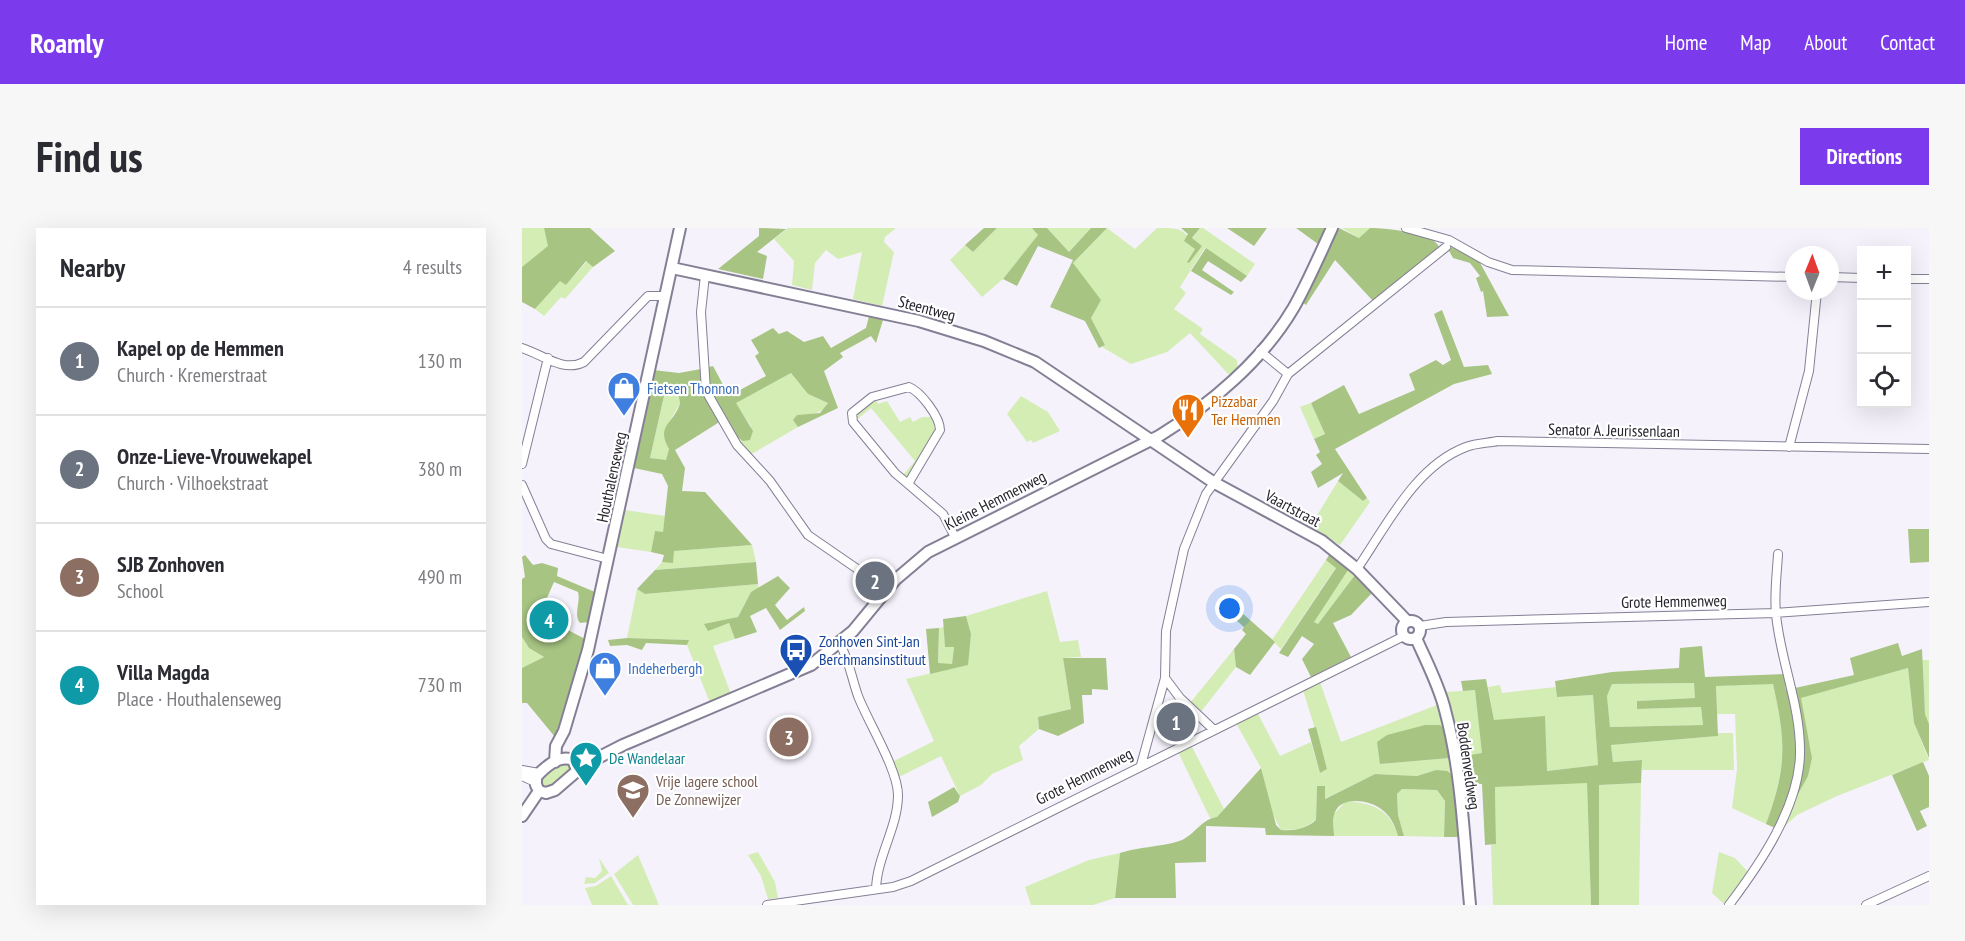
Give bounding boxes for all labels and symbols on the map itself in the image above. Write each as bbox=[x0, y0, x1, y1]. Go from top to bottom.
north arrow bbox=[1785, 246, 1839, 300]
street label: Steentweg bbox=[896, 291, 958, 325]
shop icon: Fietsen Thonnon bbox=[606, 370, 642, 417]
place label: Fietsen Thonnon bbox=[647, 378, 739, 398]
place label: Pizzabar Ter Hemmen bbox=[1211, 391, 1281, 429]
restaurant icon: Pizzabar Ter Hemmen bbox=[1170, 392, 1206, 439]
street label: Senator A. Jeurissenlaan bbox=[1548, 419, 1680, 441]
street label: Houthalenseweg bbox=[592, 430, 630, 524]
street label: Kleine Hemmenweg bbox=[941, 466, 1049, 534]
street label: Vaartstraat bbox=[1261, 485, 1325, 531]
pin: 2 bbox=[856, 558, 894, 604]
street label: Grote Hemmenweg bbox=[1621, 590, 1727, 612]
your location bbox=[1215, 594, 1244, 623]
pin: 4 bbox=[530, 598, 568, 642]
place label: Zonhoven Sint-Jan Berchmansinstituut bbox=[819, 631, 927, 669]
bus stop icon: Zonhoven Sint-Jan Berchmansinstituut bbox=[778, 632, 814, 679]
shop icon: Indeherbergh bbox=[587, 650, 623, 697]
place label: Indeherbergh bbox=[628, 658, 702, 678]
pin: 1 bbox=[1156, 700, 1196, 744]
pin: 3 bbox=[770, 714, 808, 760]
street label: Boddenveldweg bbox=[1453, 721, 1485, 811]
place icon: De Wandelaar bbox=[568, 740, 604, 787]
street label: Grote Hemmenweg bbox=[1032, 743, 1136, 809]
place label: De Wandelaar bbox=[609, 748, 686, 768]
place label: Vrije lagere school De Zonnewijzer bbox=[655, 771, 758, 809]
school or university icon: Vrije lagere school De Zonnewijzer bbox=[615, 772, 651, 819]

